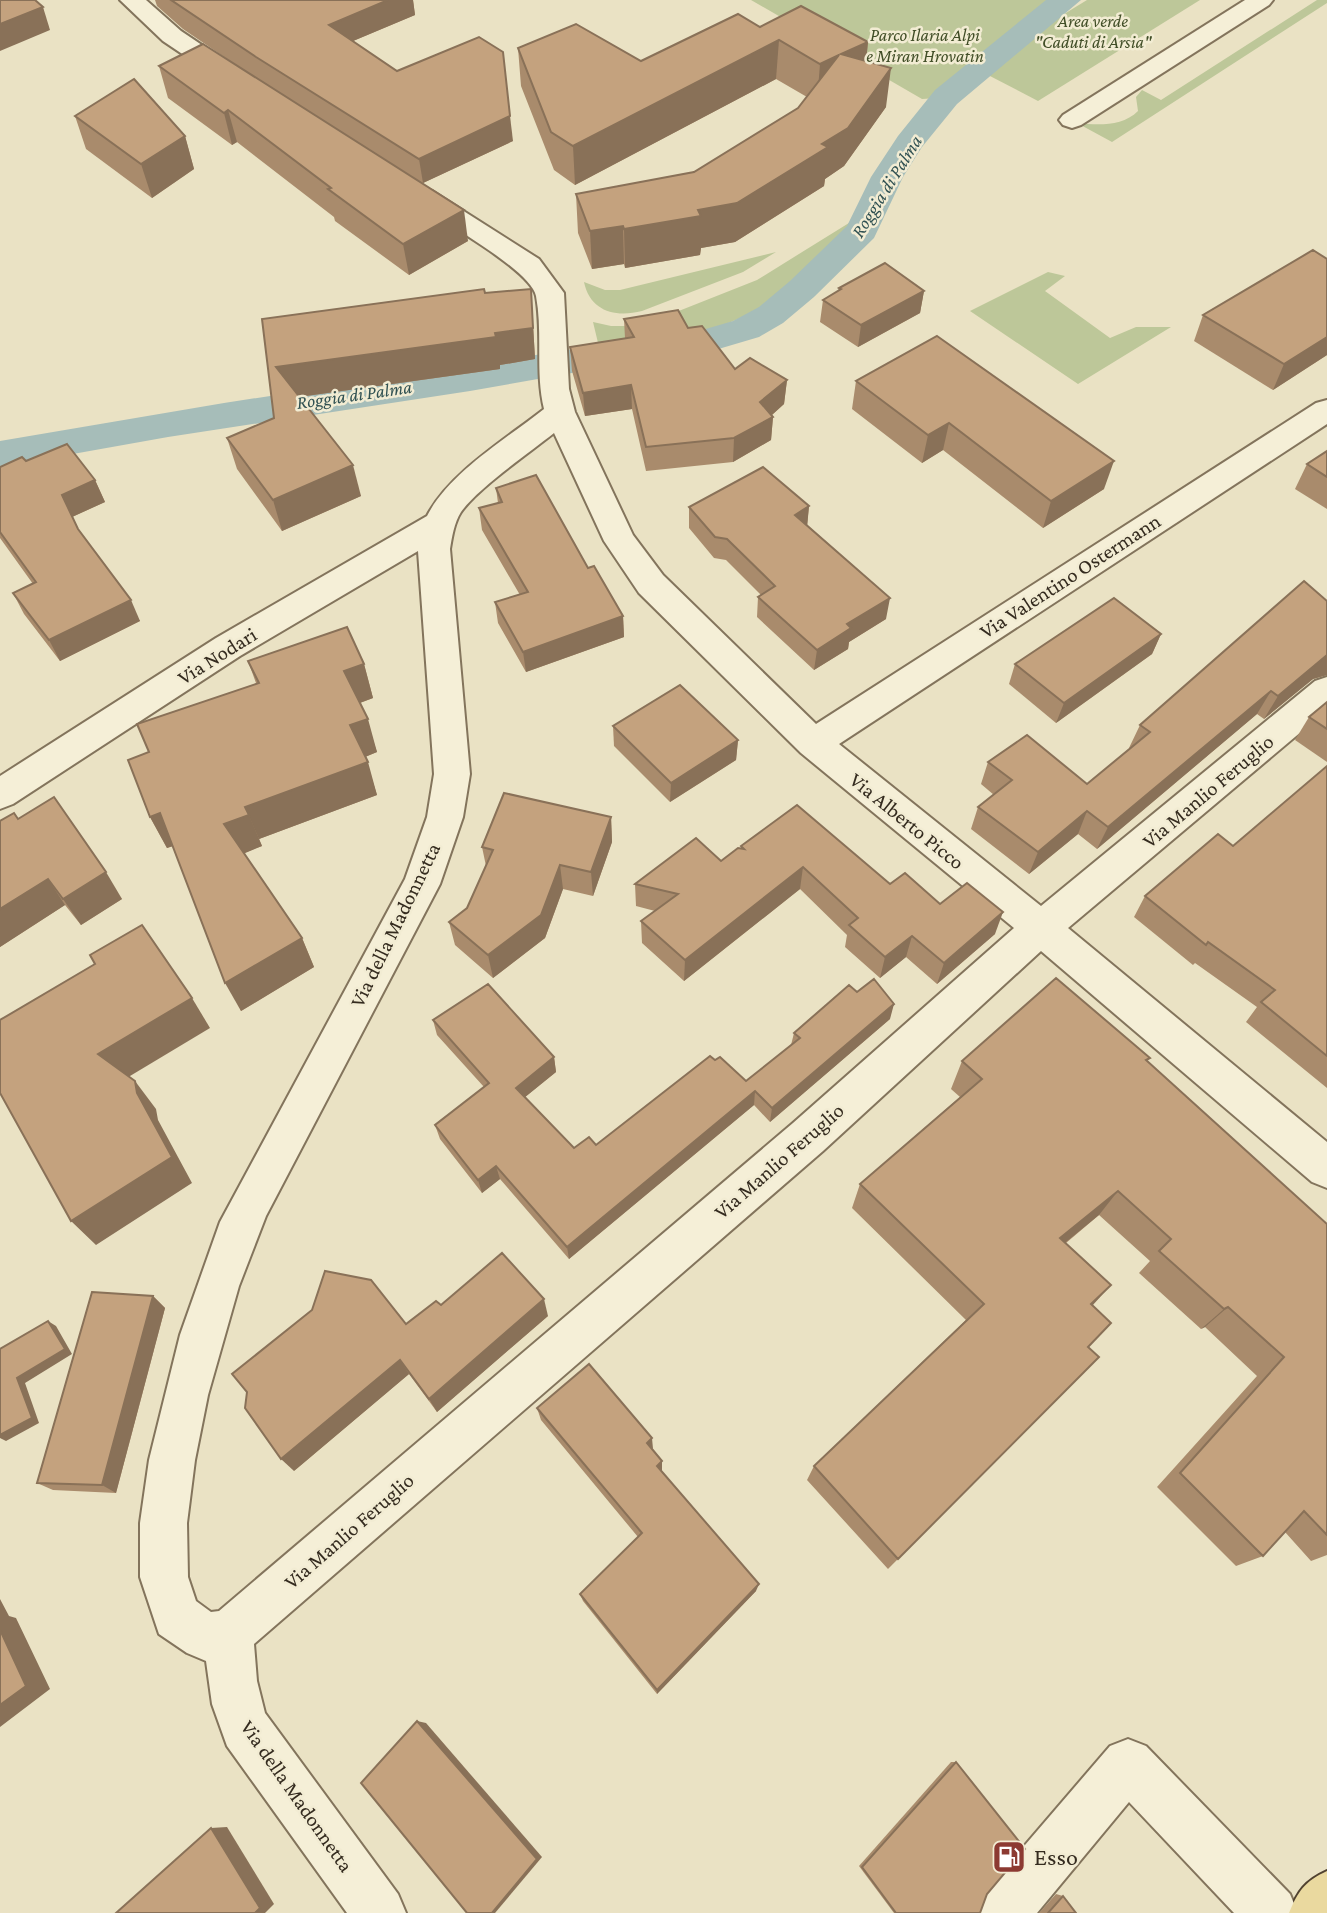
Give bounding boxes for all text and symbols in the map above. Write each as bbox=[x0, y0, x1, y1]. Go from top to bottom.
park label: Area verde "Caduti di Arsia" bbox=[1035, 11, 1152, 52]
park label: Parco Ilaria Alpi e Miran Hrovatin bbox=[866, 25, 984, 66]
water label: Roggia di Palma bbox=[847, 131, 926, 241]
water label: Roggia di Palma bbox=[295, 376, 413, 413]
street label: Via Valentino Ostermann bbox=[975, 509, 1165, 643]
street label: Via Nodari bbox=[173, 622, 261, 690]
street label: Via Manlio Feruglio bbox=[1138, 729, 1278, 853]
street label: Via Alberto Picco bbox=[845, 767, 969, 875]
street label: Via della Madonnetta bbox=[345, 839, 445, 1011]
street label: Via Manlio Feruglio bbox=[709, 1098, 849, 1224]
street label: Via Manlio Feruglio bbox=[279, 1468, 419, 1594]
street label: Via della Madonnetta bbox=[236, 1716, 359, 1877]
fuel station icon: Esso bbox=[990, 1838, 1028, 1876]
place label: Esso bbox=[1034, 1843, 1078, 1870]

